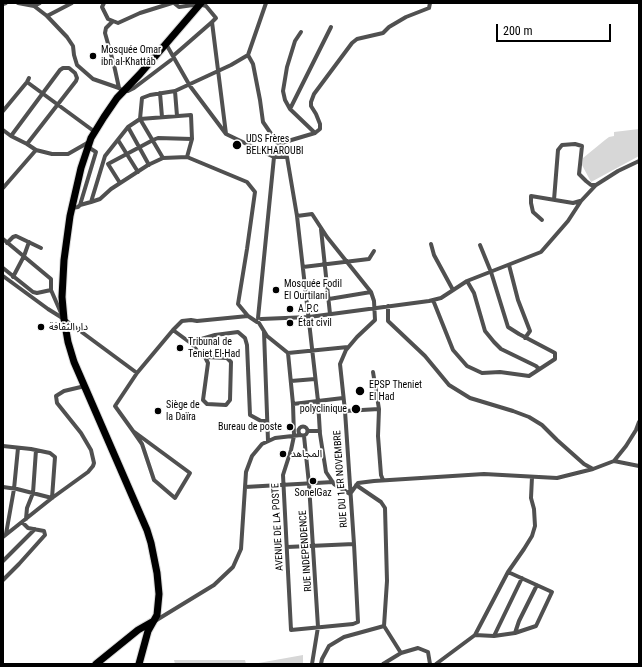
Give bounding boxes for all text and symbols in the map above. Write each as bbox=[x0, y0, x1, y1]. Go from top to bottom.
scale bar bbox=[498, 16, 613, 42]
text: 200 m bbox=[503, 24, 533, 38]
place label: Mosquée Omar ibn al-Khattâb bbox=[101, 44, 161, 68]
marker: Mosquée Omar ibn al-Khattâb bbox=[88, 51, 98, 61]
place label: UDS Frères BELKHAROUBI bbox=[246, 133, 304, 156]
marker: UDS Frères BELKHAROUBI bbox=[231, 139, 243, 151]
place label: Mosquée Fodil El Ourtilani bbox=[284, 278, 342, 302]
marker: Mosquée Fodil El Ourtilani bbox=[271, 285, 281, 295]
place label: A.P.C bbox=[298, 303, 319, 315]
marker: A.P.C bbox=[285, 304, 295, 314]
place label: État civil bbox=[298, 317, 332, 329]
marker: État civil bbox=[285, 318, 295, 328]
place label: دار الثقافة bbox=[49, 321, 88, 333]
marker: دار الثقافة bbox=[36, 322, 46, 332]
place label: Tribunal de Teniet El-Had bbox=[188, 336, 240, 360]
marker: Tribunal de Teniet El-Had bbox=[175, 343, 185, 353]
place label: EPSP Theniet El Had bbox=[369, 379, 422, 402]
marker: EPSP Theniet El Had bbox=[354, 385, 366, 397]
place label: Siège de la Daïra bbox=[166, 399, 200, 422]
place label: polyclinique bbox=[300, 403, 347, 415]
marker: polyclinique bbox=[350, 403, 362, 415]
marker: Siège de la Daïra bbox=[153, 406, 163, 416]
place label: Bureau de poste bbox=[218, 421, 282, 433]
marker: Bureau de poste bbox=[285, 422, 295, 432]
street label: RUE DU 1 ER NOVEMBRE bbox=[332, 430, 350, 528]
place label: المجاهد bbox=[291, 448, 322, 460]
marker: المجاهد bbox=[278, 449, 288, 459]
marker: SonelGaz bbox=[308, 476, 318, 486]
street label: AVENUE DE LA POSTE bbox=[270, 483, 286, 571]
place label: SonelGaz bbox=[294, 487, 332, 499]
street label: RUE INDEPENDENCE bbox=[297, 510, 315, 592]

